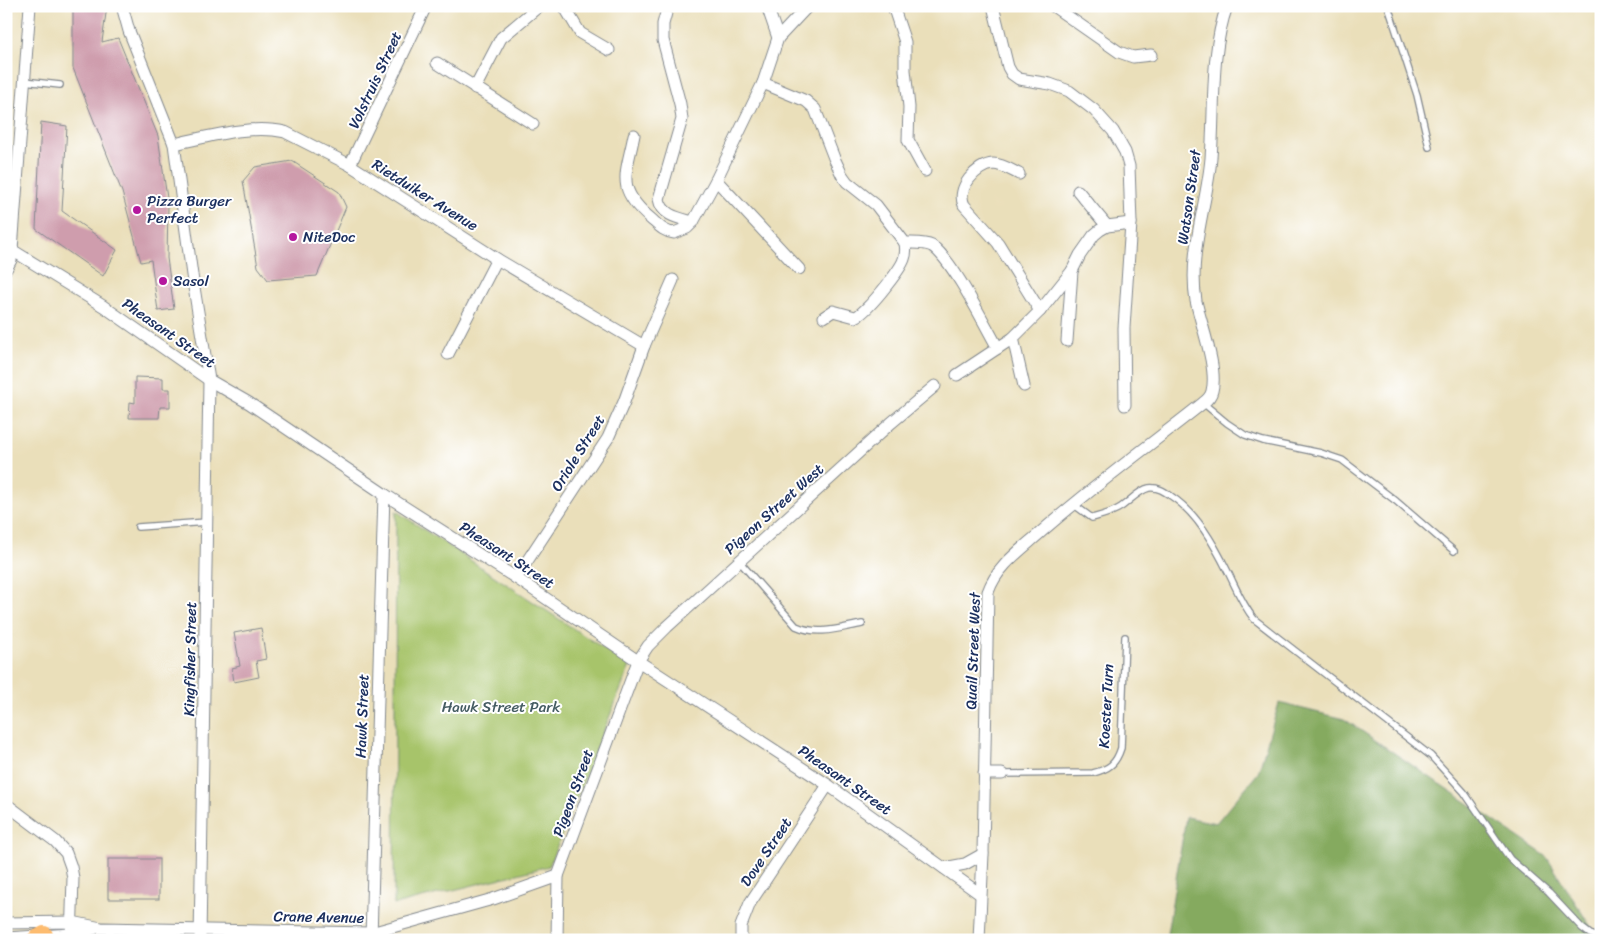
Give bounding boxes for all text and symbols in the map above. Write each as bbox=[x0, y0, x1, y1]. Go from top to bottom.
street label: Volstruis Street bbox=[341, 26, 409, 133]
street label: Watson Street bbox=[1169, 147, 1209, 246]
street label: Rietduiker Avenue bbox=[367, 152, 484, 238]
place label: Pizza Burger Perfect bbox=[147, 188, 232, 231]
marker: Pizza Burger Perfect bbox=[131, 204, 143, 216]
place label: NiteDoc bbox=[303, 224, 356, 250]
marker: NiteDoc bbox=[287, 231, 299, 243]
place label: Sasol bbox=[173, 268, 209, 294]
marker: Sasol bbox=[157, 275, 169, 287]
street label: Pheasant Street bbox=[117, 291, 222, 375]
street label: Oriole Street bbox=[544, 409, 612, 497]
street label: Pigeon Street West bbox=[718, 457, 830, 561]
street label: Pheasant Street bbox=[454, 514, 560, 596]
street label: Quail Street West bbox=[958, 591, 988, 710]
street label: Kingfisher Street bbox=[176, 601, 204, 717]
street label: Koester Turn bbox=[1091, 663, 1121, 749]
street label: Hawk Street bbox=[348, 673, 376, 758]
park label: Hawk Street Park bbox=[442, 694, 561, 720]
street label: Pheasant Street bbox=[793, 738, 898, 822]
street label: Pigeon Street bbox=[545, 745, 601, 840]
street label: Dove Street bbox=[733, 812, 799, 892]
street label: Crane Avenue bbox=[273, 903, 365, 931]

